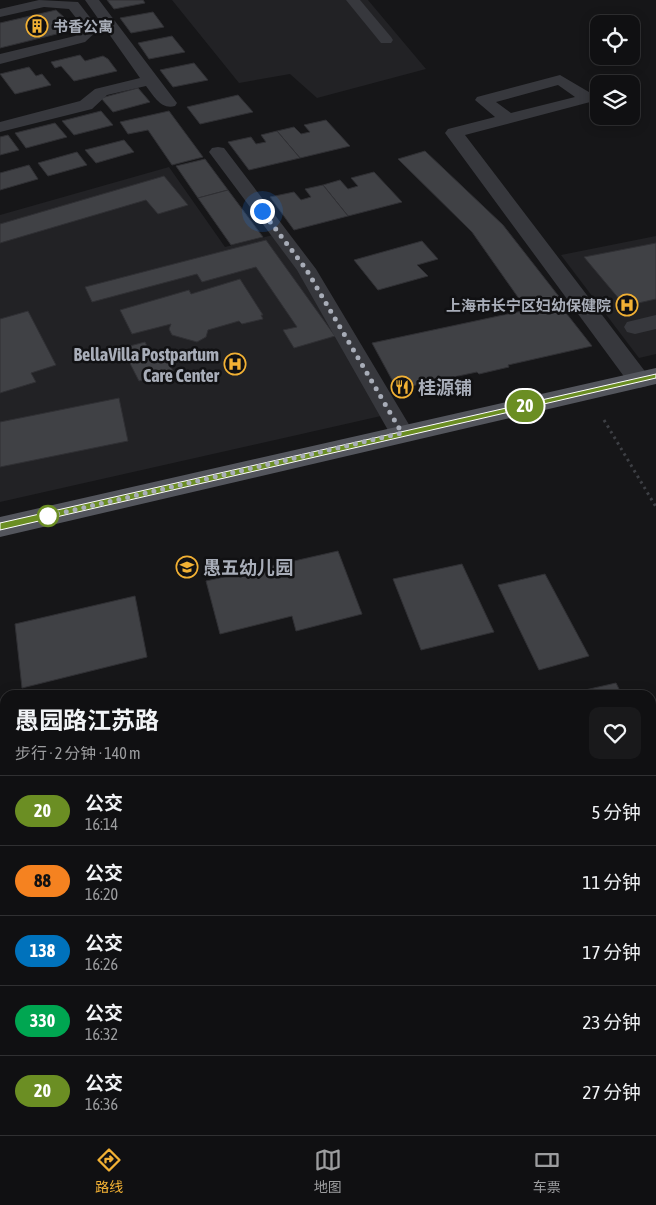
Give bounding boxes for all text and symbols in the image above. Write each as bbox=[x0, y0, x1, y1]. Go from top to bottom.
building icon: 书香公寓 bbox=[25, 14, 49, 38]
map controls bbox=[590, 15, 640, 125]
button: locate bbox=[590, 15, 640, 65]
place label: 书香公寓 bbox=[53, 18, 113, 35]
button: layers bbox=[590, 75, 640, 125]
your location bbox=[250, 199, 275, 224]
hospital icon: 上海市长宁区妇幼保健院 bbox=[615, 293, 639, 317]
place label: 上海市长宁区妇幼保健院 bbox=[446, 297, 611, 314]
place label: BellaVilla Postpartum Care Center bbox=[74, 344, 220, 386]
hospital icon: BellaVilla Postpartum Care Center bbox=[223, 352, 247, 376]
restaurant icon: 桂源铺 bbox=[390, 375, 414, 399]
place label: 桂源铺 bbox=[418, 377, 472, 398]
line badge: 20 bbox=[502, 390, 548, 422]
text: 20 bbox=[517, 395, 533, 416]
unlabelled marker bbox=[37, 505, 59, 527]
school or university icon: 愚五幼儿园 bbox=[175, 555, 199, 579]
place label: 愚五幼儿园 bbox=[203, 557, 293, 578]
text: 愚园路江苏路 bbox=[15, 707, 159, 734]
button: heart bbox=[589, 707, 641, 759]
text: 步行 · 2 分钟 · 140 m bbox=[15, 744, 141, 762]
text: 公交 bbox=[85, 792, 123, 814]
text: 20 bbox=[34, 800, 51, 821]
text: 5 分钟 bbox=[591, 801, 641, 823]
text: 16:14 bbox=[85, 815, 118, 833]
text: 公交 bbox=[85, 862, 123, 884]
text: 88 bbox=[34, 870, 51, 891]
text: 11 分钟 bbox=[583, 871, 641, 893]
text: 16:20 bbox=[85, 885, 118, 903]
text: 公交 bbox=[85, 932, 123, 954]
text: 138 bbox=[30, 940, 55, 961]
text: 17 分钟 bbox=[583, 941, 641, 963]
text: 16:26 bbox=[85, 955, 118, 973]
text: 公交 bbox=[85, 1002, 123, 1024]
text: 330 bbox=[30, 1010, 55, 1031]
text: 23 分钟 bbox=[583, 1011, 641, 1033]
text: 16:32 bbox=[85, 1025, 118, 1043]
text: 公交 bbox=[85, 1072, 123, 1094]
text: 20 bbox=[34, 1080, 51, 1101]
text: 27 分钟 bbox=[583, 1081, 641, 1103]
text: 16:36 bbox=[85, 1095, 118, 1113]
tab: 路线 bbox=[95, 1146, 123, 1196]
tab: 地图 bbox=[314, 1146, 342, 1196]
tab: 车票 bbox=[533, 1146, 561, 1196]

